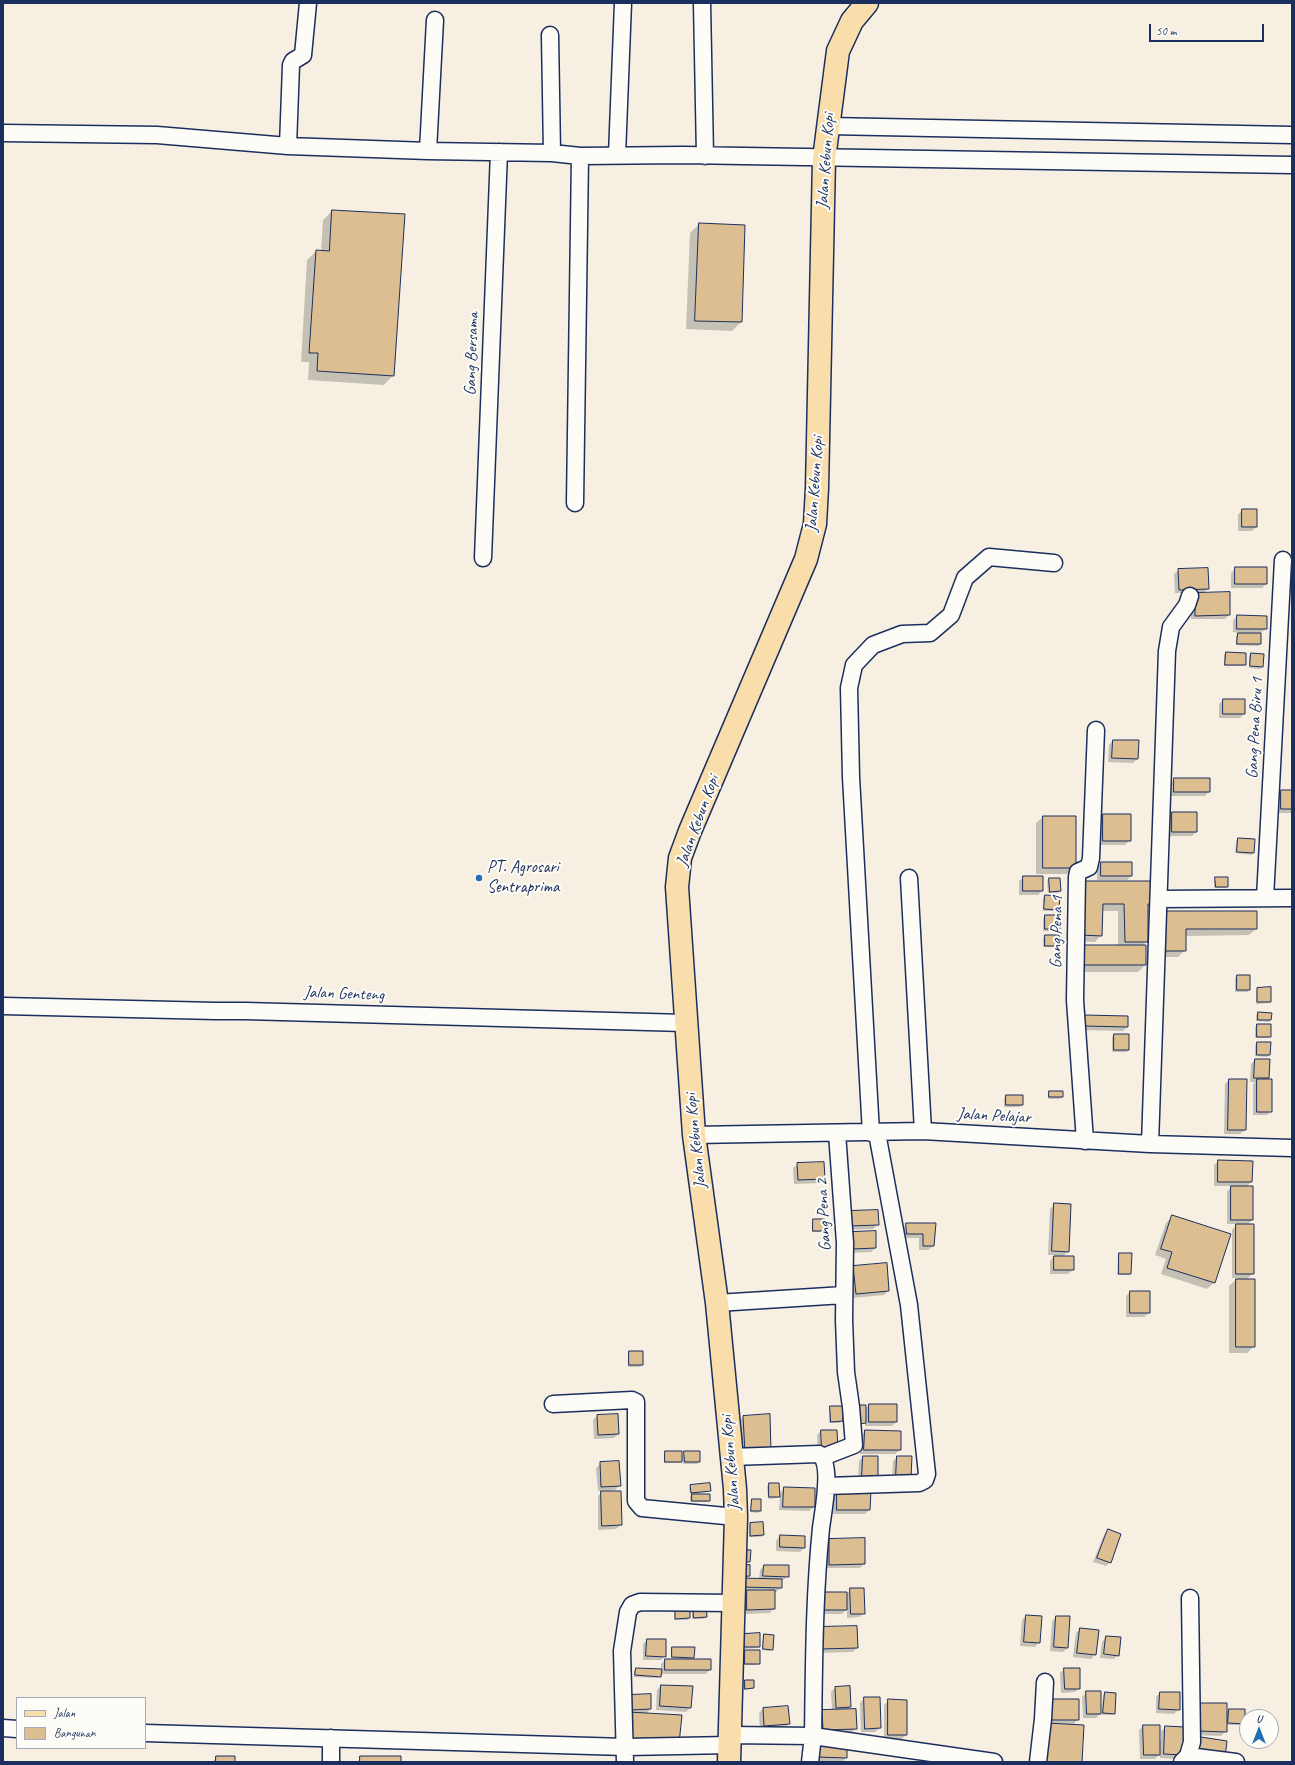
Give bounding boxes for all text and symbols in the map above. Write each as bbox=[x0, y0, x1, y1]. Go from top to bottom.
scale bar bbox=[1151, 16, 1266, 42]
text: 50 m bbox=[1156, 23, 1176, 39]
street label: Jalan Kebun Kopi bbox=[812, 112, 840, 210]
street label: Gang Bersama bbox=[460, 312, 484, 396]
street label: Jalan Kebun Kopi bbox=[801, 435, 829, 533]
street label: Gang Pena Biru 1 bbox=[1242, 677, 1268, 779]
street label: Jalan Kebun Kopi bbox=[672, 772, 724, 870]
place label: PT. Agrosari Sentraprima bbox=[487, 858, 559, 898]
marker: PT. Agrosari Sentraprima bbox=[474, 873, 484, 883]
street label: Gang Pena 1 bbox=[1046, 895, 1068, 969]
street label: Jalan Genteng bbox=[304, 982, 384, 1006]
street label: Jalan Kebun Kopi bbox=[681, 1092, 711, 1190]
street label: Jalan Pelajar bbox=[957, 1104, 1031, 1128]
street label: Gang Pena 2 bbox=[812, 1178, 836, 1252]
street label: Jalan Kebun Kopi bbox=[717, 1414, 745, 1512]
legend bbox=[16, 1697, 146, 1749]
text: Jalan bbox=[54, 1705, 75, 1721]
north arrow bbox=[1239, 1709, 1279, 1749]
text: U bbox=[1256, 1711, 1262, 1725]
text: Bangunan bbox=[54, 1725, 95, 1741]

